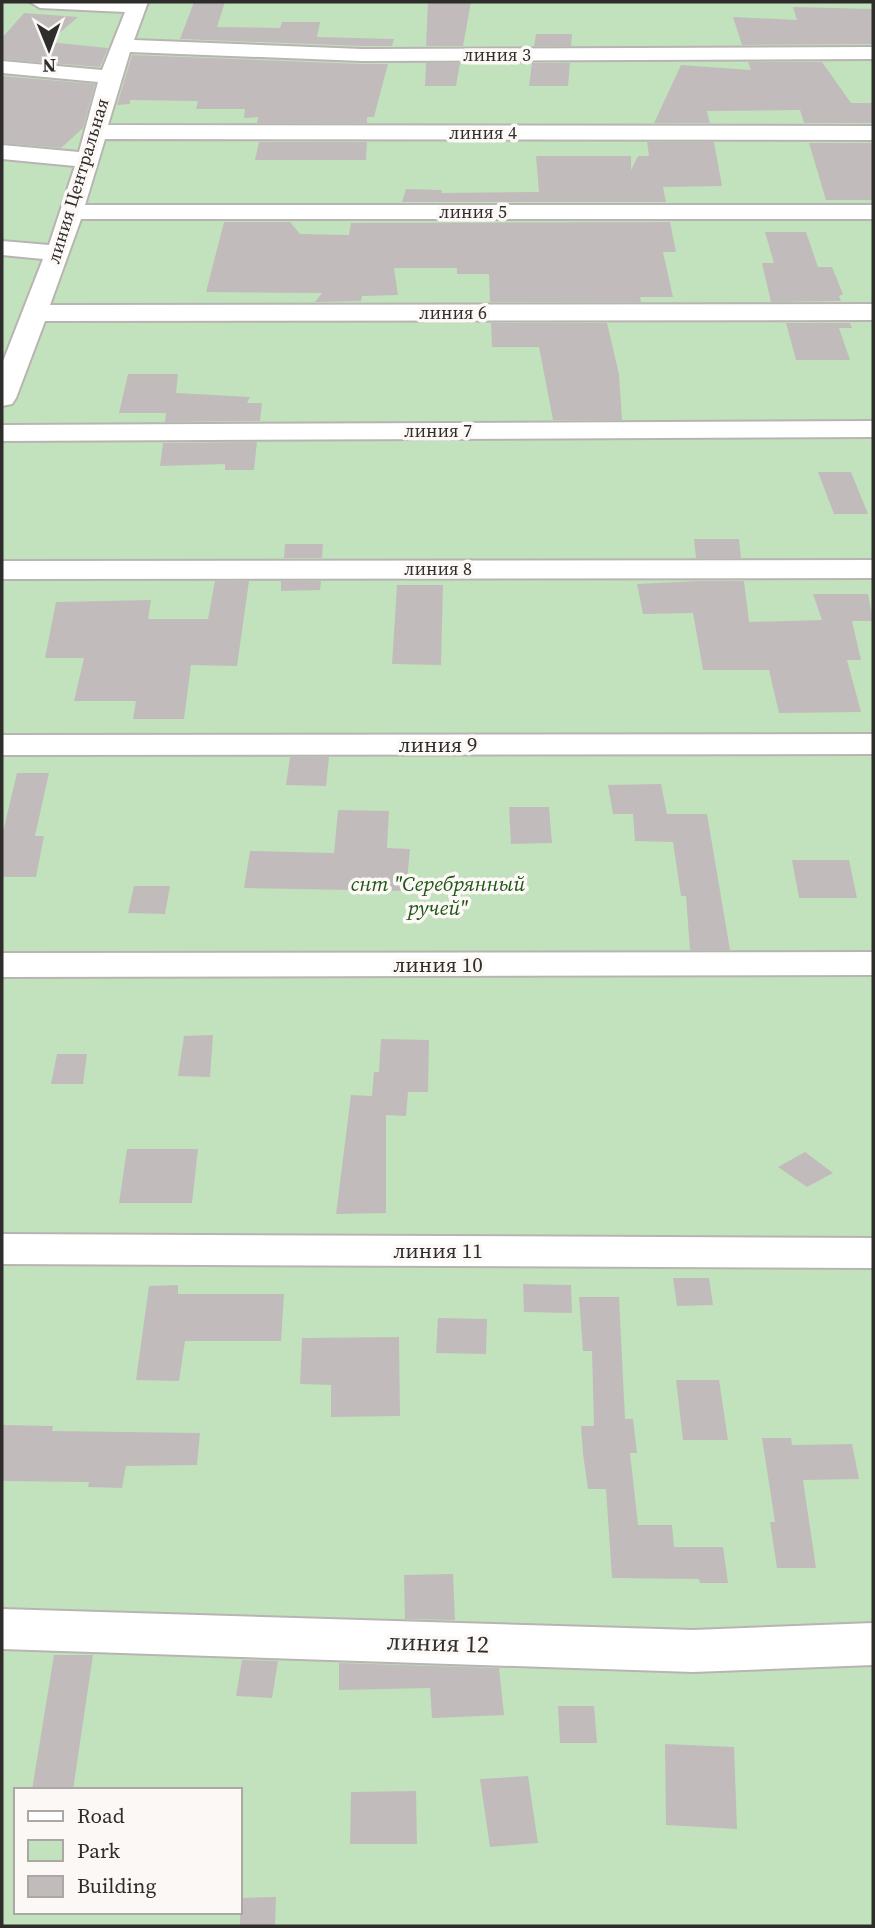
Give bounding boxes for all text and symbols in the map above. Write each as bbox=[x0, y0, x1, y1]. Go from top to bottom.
north arrow bbox=[14, 14, 84, 84]
street label: линия 3 bbox=[463, 42, 531, 67]
text: N bbox=[42, 53, 56, 79]
street label: линия Центральная bbox=[40, 95, 115, 267]
street label: линия 4 bbox=[449, 120, 517, 145]
street label: линия 5 bbox=[439, 199, 507, 224]
street label: линия 6 bbox=[419, 300, 487, 325]
street label: линия 7 bbox=[404, 418, 472, 443]
street label: линия 8 bbox=[404, 556, 472, 581]
street label: линия 9 bbox=[398, 730, 478, 759]
park label: снт "Серебрянный ручей" bbox=[351, 869, 525, 922]
street label: линия 10 bbox=[393, 950, 483, 979]
street label: линия 11 bbox=[393, 1236, 483, 1265]
street label: линия 12 bbox=[386, 1624, 490, 1661]
legend bbox=[14, 1788, 242, 1914]
text: Road bbox=[77, 1801, 125, 1830]
text: Park bbox=[77, 1836, 121, 1865]
text: Building bbox=[77, 1871, 156, 1900]

